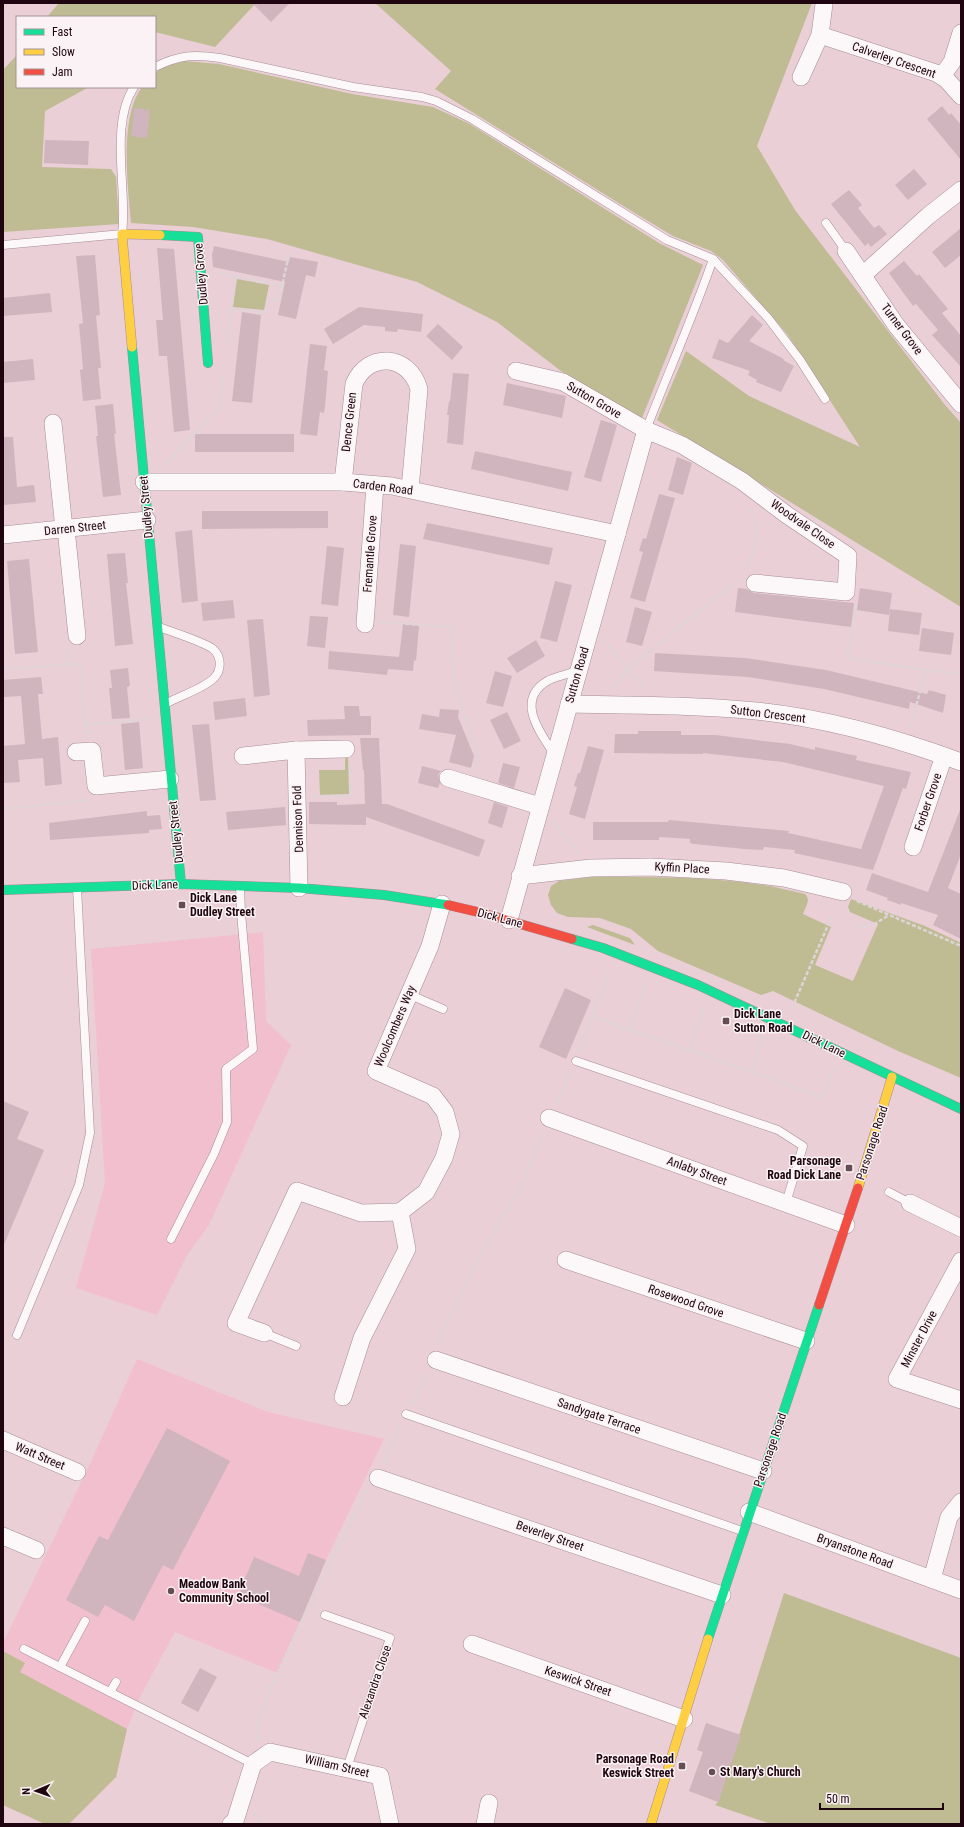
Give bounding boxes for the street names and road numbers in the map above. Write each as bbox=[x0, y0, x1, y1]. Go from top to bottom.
street label: Calverley Crescent bbox=[850, 39, 938, 81]
street label: Dudley Grove bbox=[191, 242, 211, 305]
street label: Turner Grove bbox=[878, 301, 926, 358]
street label: Sutton Grove bbox=[564, 379, 624, 421]
street label: Dence Green bbox=[339, 391, 359, 453]
street label: Dudley Street bbox=[136, 475, 156, 539]
street label: Carden Road bbox=[352, 476, 414, 498]
street label: Woodvale Close bbox=[768, 497, 838, 552]
street label: Fremantle Grove bbox=[360, 515, 380, 593]
street label: Darren Street bbox=[43, 518, 107, 538]
street label: Sutton Road bbox=[562, 645, 592, 705]
street label: Sutton Crescent bbox=[730, 702, 807, 726]
street label: Forber Grove bbox=[912, 771, 945, 833]
street label: Dennison Fold bbox=[290, 785, 306, 853]
street label: Dudley Street bbox=[166, 800, 186, 864]
street label: Kyffin Place bbox=[654, 860, 710, 876]
street label: Dick Lane bbox=[132, 877, 179, 893]
street label: Dick Lane bbox=[476, 905, 524, 931]
street label: Woolcombers Way bbox=[371, 983, 419, 1069]
street label: Dick Lane bbox=[800, 1028, 848, 1061]
street label: Parsonage Road bbox=[853, 1104, 891, 1182]
street label: Anlaby Street bbox=[665, 1154, 729, 1188]
street label: Rosewood Grove bbox=[646, 1281, 726, 1321]
street label: Minster Drive bbox=[898, 1308, 940, 1370]
street label: Sandygate Terrace bbox=[555, 1395, 643, 1437]
street label: Parsonage Road bbox=[751, 1411, 789, 1489]
street label: Watt Street bbox=[13, 1439, 67, 1473]
street label: Beverley Street bbox=[514, 1518, 586, 1554]
street label: Bryanstone Road bbox=[815, 1531, 895, 1571]
street label: Alexandra Close bbox=[356, 1643, 394, 1721]
street label: Keswick Street bbox=[543, 1663, 614, 1699]
street label: William Street bbox=[303, 1752, 371, 1780]

